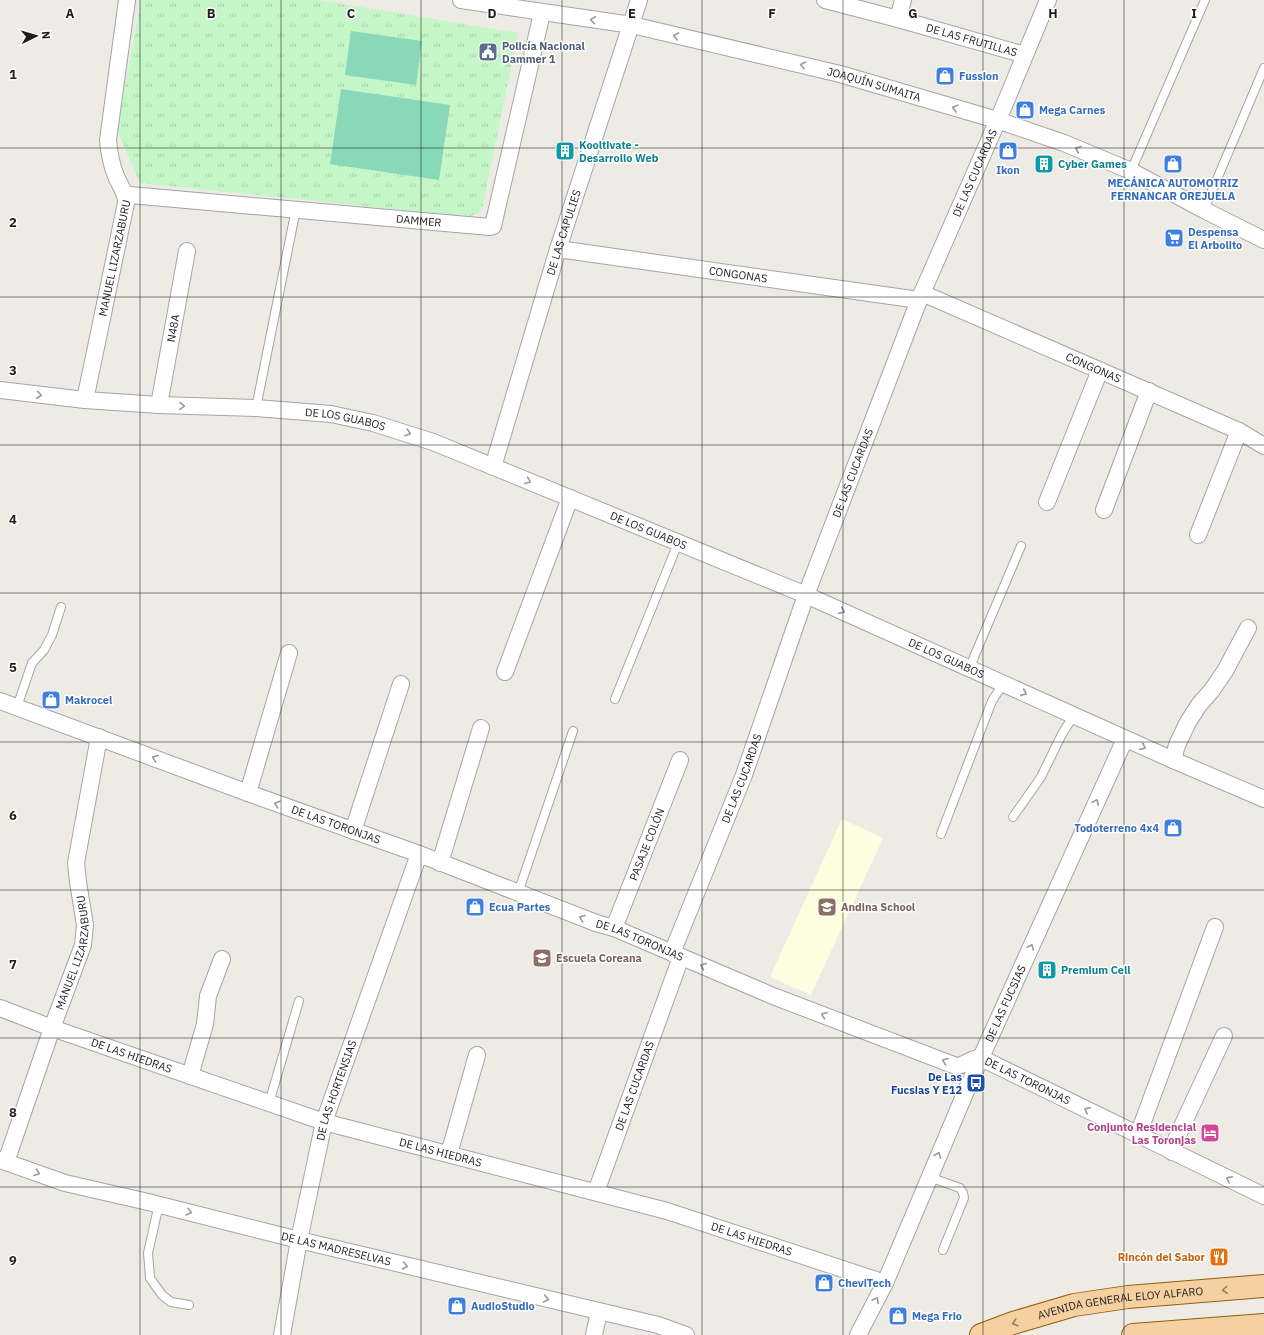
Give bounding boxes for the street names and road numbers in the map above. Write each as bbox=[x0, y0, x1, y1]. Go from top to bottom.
street label: DE LAS FRUTILLAS bbox=[924, 20, 1019, 59]
street label: JOAQUÍN SUMAITA bbox=[826, 64, 923, 104]
street label: DE LAS CUCARDAS bbox=[949, 127, 1000, 219]
street label: DE LAS CAPULIES bbox=[544, 188, 584, 277]
street label: MANUEL LIZARZABURU bbox=[96, 199, 133, 318]
street label: DAMMER bbox=[395, 212, 442, 230]
street label: CONGONAS bbox=[708, 263, 768, 286]
street label: N48A bbox=[164, 313, 182, 343]
street label: CONGONAS bbox=[1064, 349, 1123, 386]
street label: DE LOS GUABOS bbox=[305, 405, 387, 434]
street label: DE LAS CUCARDAS bbox=[829, 427, 876, 520]
street label: DE LOS GUABOS bbox=[608, 508, 689, 552]
street label: DE LOS GUABOS bbox=[906, 635, 987, 681]
street label: DE LAS CUCARDAS bbox=[718, 732, 765, 825]
street label: DE LAS TORONJAS bbox=[290, 802, 383, 847]
street label: PASAJE COLÓN bbox=[626, 806, 667, 882]
street label: MANUEL LIZARZABURU bbox=[52, 894, 92, 1012]
street label: DE LAS TORONJAS bbox=[594, 916, 686, 964]
street label: DE LAS FUCSIAS bbox=[982, 963, 1029, 1044]
street label: DE LAS HIEDRAS bbox=[89, 1035, 174, 1076]
street label: DE LAS HORTENSIAS bbox=[313, 1038, 360, 1142]
street label: DE LAS CUCARDAS bbox=[612, 1039, 657, 1132]
street label: DE LAS TORONJAS bbox=[982, 1054, 1073, 1108]
street label: DE LAS HIEDRAS bbox=[398, 1135, 483, 1170]
street label: DE LAS HIEDRAS bbox=[709, 1219, 794, 1259]
street label: DE LAS MADRESELVAS bbox=[280, 1229, 393, 1269]
street label: AVENIDA GENERAL ELOY ALFARO bbox=[1036, 1284, 1204, 1322]

